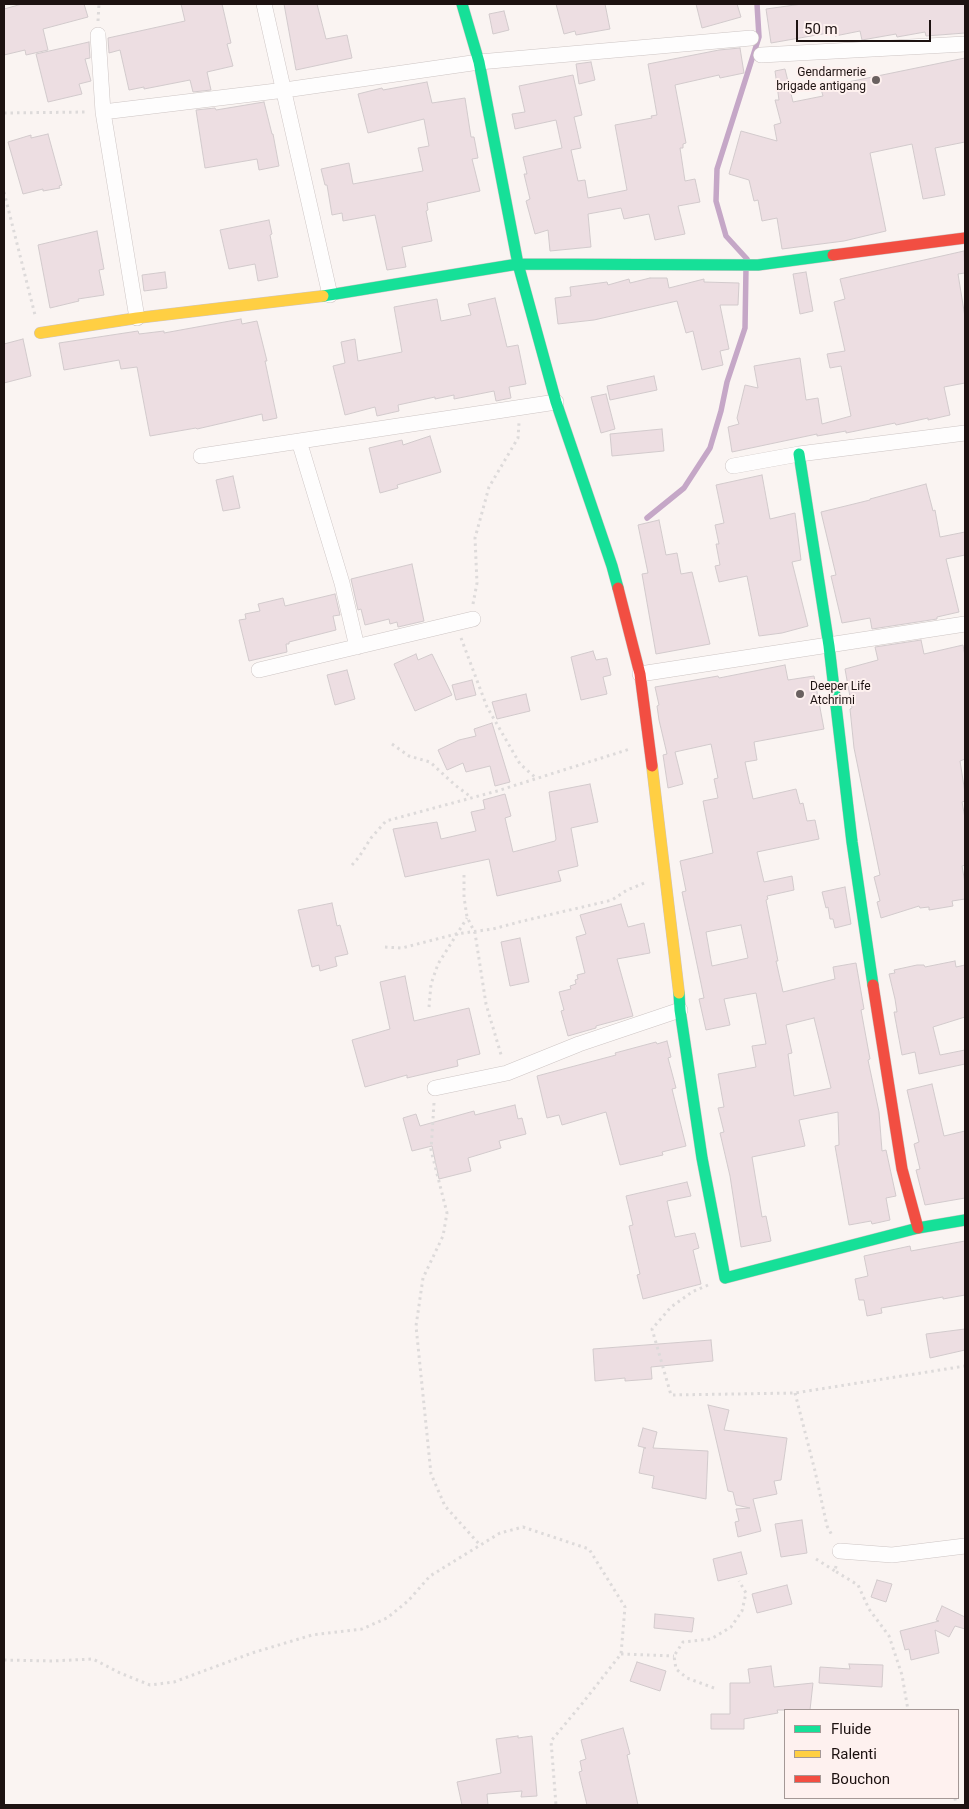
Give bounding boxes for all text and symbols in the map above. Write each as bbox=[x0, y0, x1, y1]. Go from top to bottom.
scale bar bbox=[799, 10, 934, 42]
text: 50 m bbox=[804, 20, 838, 38]
place label: Gendarmerie brigade antigang bbox=[776, 66, 866, 94]
marker: Gendarmerie brigade antigang bbox=[870, 74, 882, 86]
place label: Deeper Life Atchrimi bbox=[810, 680, 871, 708]
marker: Deeper Life Atchrimi bbox=[794, 688, 806, 700]
legend bbox=[784, 1709, 959, 1799]
text: Fluide bbox=[831, 1720, 871, 1738]
text: Ralenti bbox=[831, 1745, 877, 1763]
text: Bouchon bbox=[831, 1770, 890, 1788]

